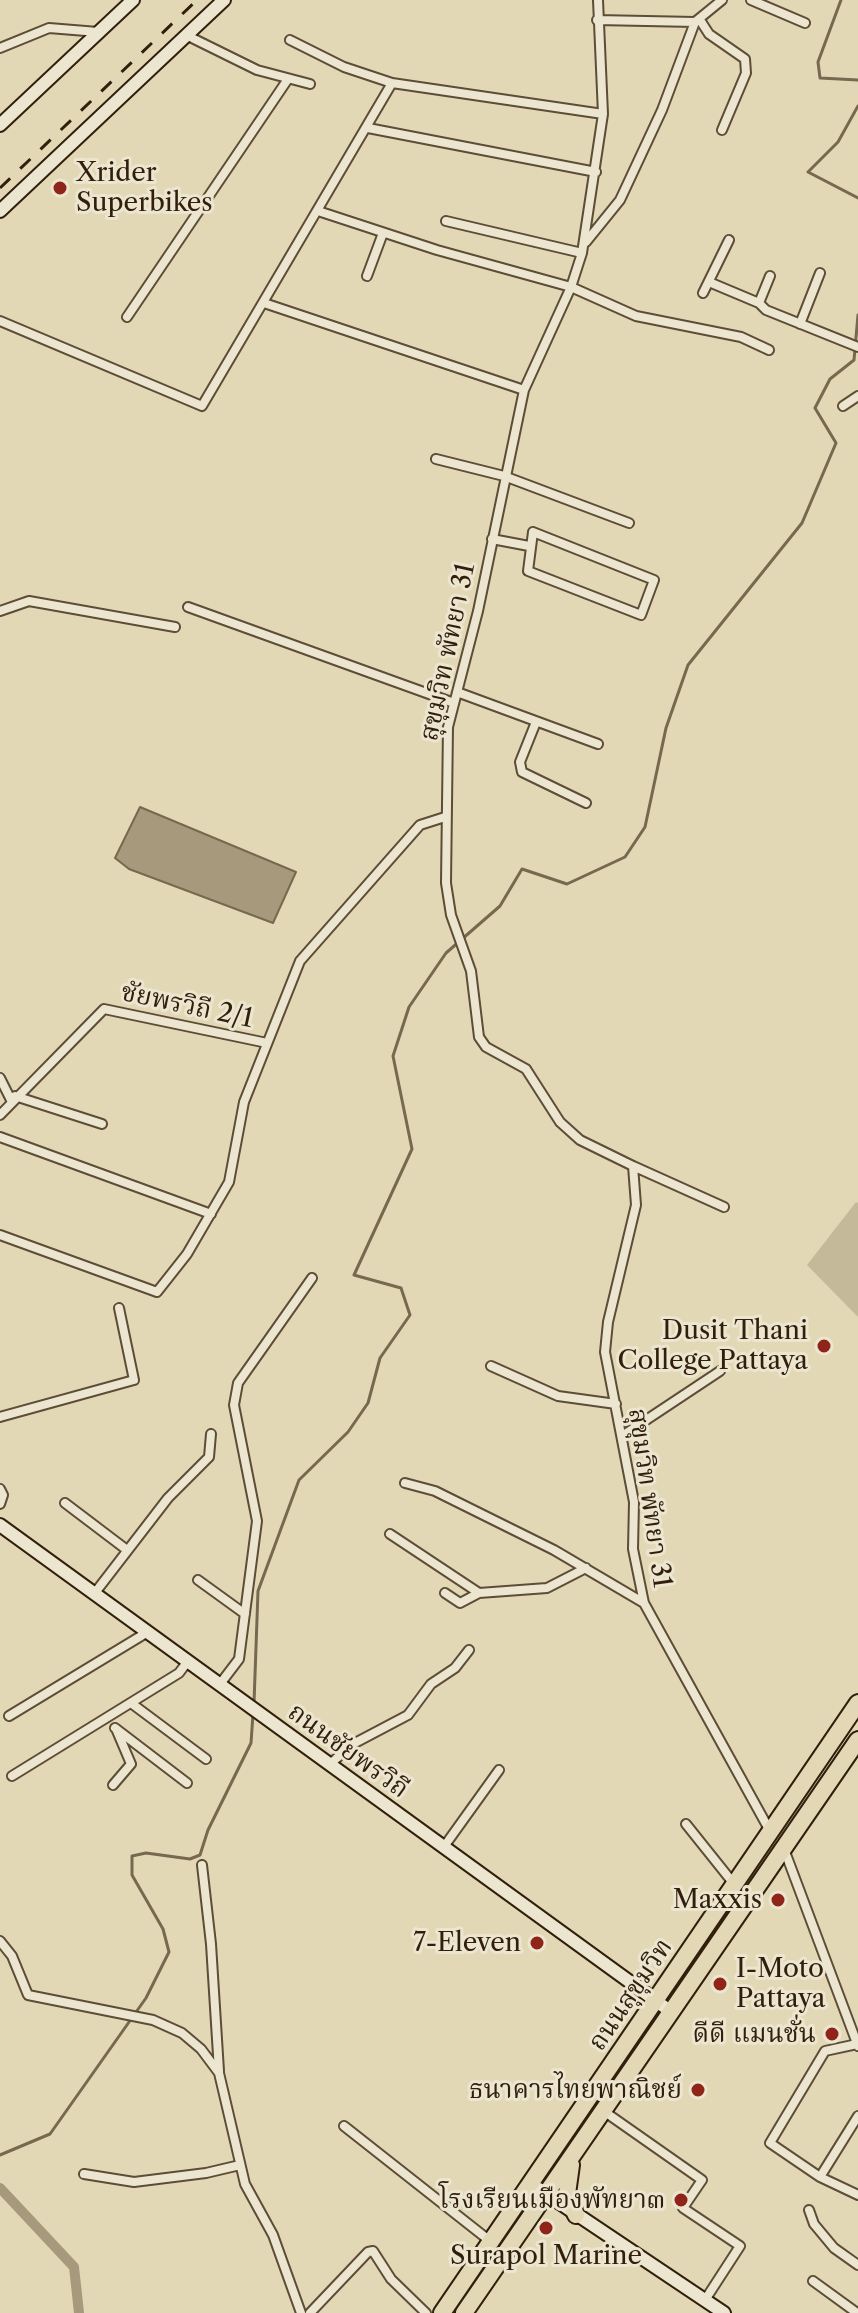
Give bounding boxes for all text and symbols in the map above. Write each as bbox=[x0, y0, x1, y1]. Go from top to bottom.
place label: Xrider Superbikes bbox=[76, 157, 213, 218]
marker: Xrider Superbikes bbox=[51, 179, 69, 197]
street label: สุขุมวิท พัทยา 31 bbox=[414, 560, 482, 744]
street label: ชัยพรวิถี 2/1 bbox=[118, 977, 256, 1035]
place label: Dusit Thani College Pattaya bbox=[617, 1315, 808, 1376]
marker: Dusit Thani College Pattaya bbox=[815, 1337, 833, 1355]
street label: สุขุมวิท พัทยา 31 bbox=[621, 1406, 677, 1590]
street label: ถนนชัยพรวิถี bbox=[281, 1697, 415, 1805]
place label: Maxxis bbox=[673, 1884, 762, 1916]
marker: Maxxis bbox=[769, 1891, 787, 1909]
place label: 7-Eleven bbox=[413, 1927, 521, 1959]
street label: ถนนสุขุมวิท bbox=[582, 1933, 680, 2057]
marker: 7-Eleven bbox=[528, 1934, 546, 1952]
place label: I-Moto Pattaya bbox=[736, 1953, 825, 2014]
marker: I-Moto Pattaya bbox=[711, 1975, 729, 1993]
place label: ดีดี แมนชั่น bbox=[692, 2018, 816, 2050]
marker: ดีดี แมนชั่น bbox=[823, 2025, 841, 2043]
place label: ธนาคารไทยพาณิชย์ bbox=[469, 2074, 682, 2106]
marker: ธนาคารไทยพาณิชย์ bbox=[689, 2081, 707, 2099]
place label: โรงเรียนเมืองพัทยา๓ bbox=[439, 2184, 665, 2216]
marker: โรงเรียนเมืองพัทยา๓ bbox=[672, 2191, 690, 2209]
marker: Surapol Marine bbox=[537, 2219, 555, 2237]
place label: Surapol Marine bbox=[450, 2240, 642, 2272]

